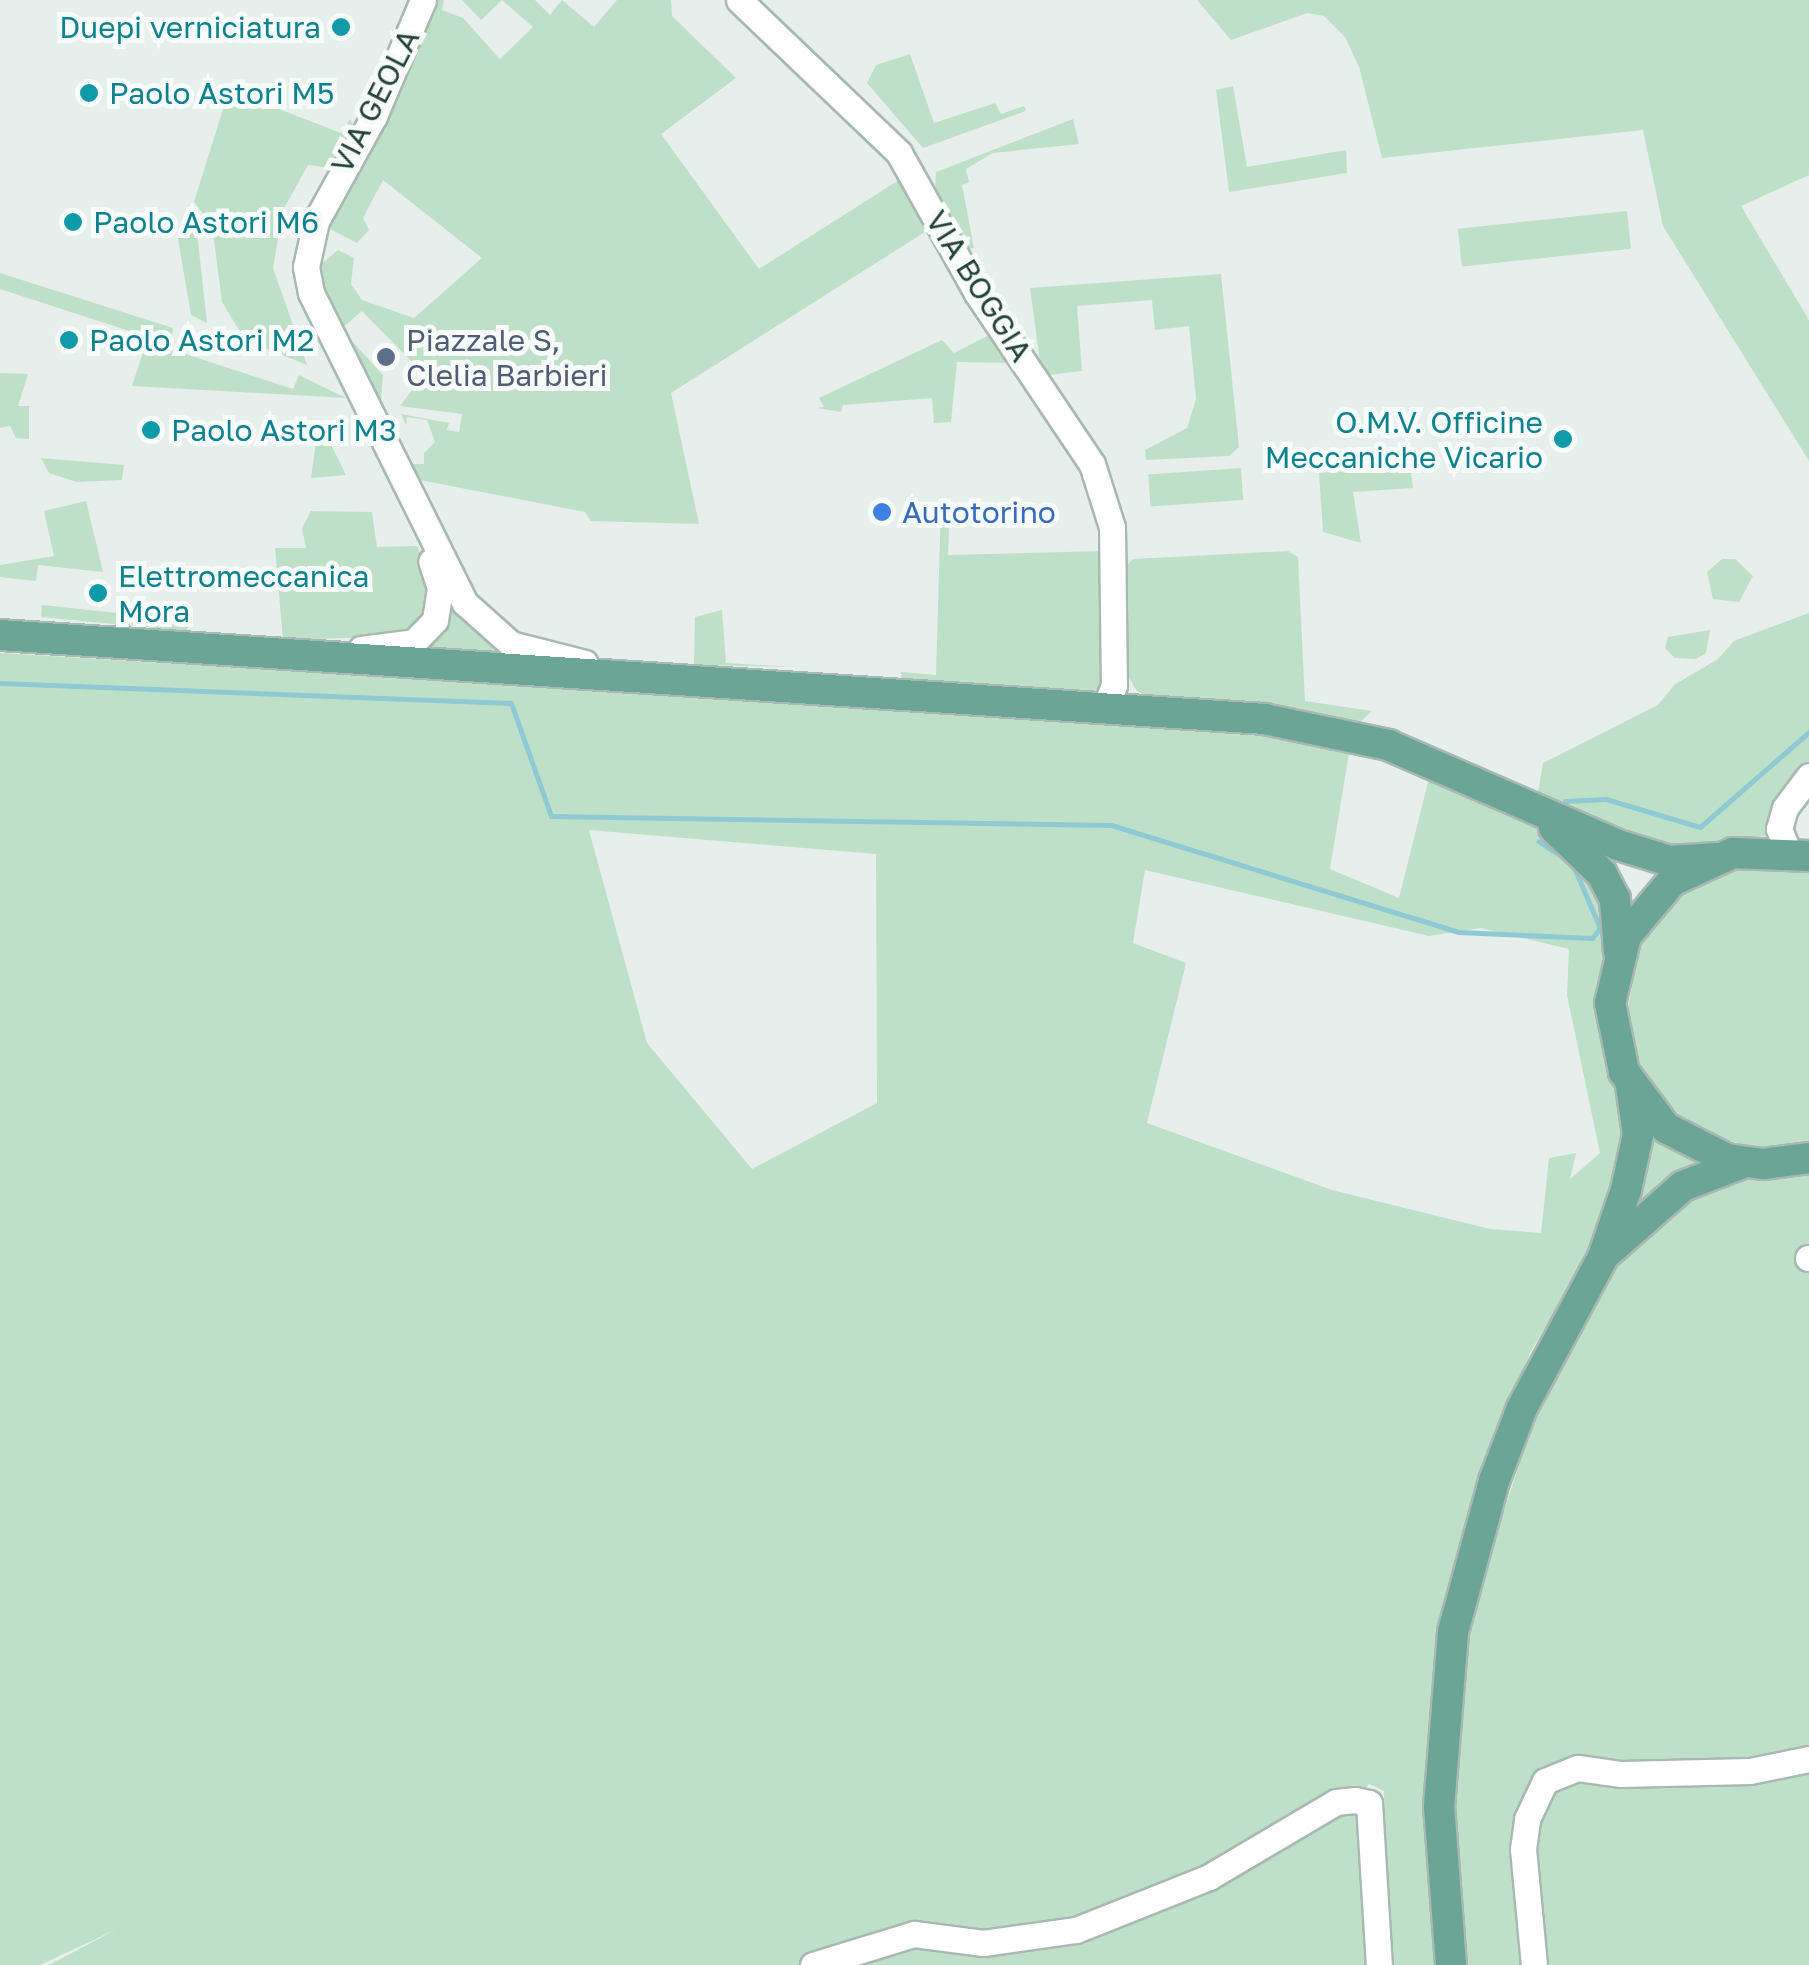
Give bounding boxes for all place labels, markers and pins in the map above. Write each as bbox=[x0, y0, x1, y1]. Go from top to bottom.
place label: Duepi verniciatura bbox=[59, 9, 321, 45]
marker: Duepi verniciatura bbox=[330, 16, 352, 38]
place label: Paolo Astori M5 bbox=[109, 75, 334, 111]
marker: Paolo Astori M5 bbox=[78, 82, 100, 104]
place label: Paolo Astori M6 bbox=[93, 204, 319, 240]
marker: Paolo Astori M6 bbox=[62, 211, 84, 233]
place label: Paolo Astori M2 bbox=[89, 322, 314, 358]
place label: Piazzale S, Clelia Barbieri bbox=[406, 322, 608, 392]
marker: Paolo Astori M2 bbox=[58, 329, 80, 351]
marker: Piazzale S, Clelia Barbieri bbox=[375, 346, 397, 368]
place label: O.M.V. Officine Meccaniche Vicario bbox=[1265, 404, 1543, 474]
place label: Paolo Astori M3 bbox=[171, 412, 397, 448]
marker: Paolo Astori M3 bbox=[140, 419, 162, 441]
marker: O.M.V. Officine Meccaniche Vicario bbox=[1552, 428, 1574, 450]
place label: Autotorino bbox=[902, 494, 1056, 530]
marker: Autotorino bbox=[871, 501, 893, 523]
place label: Elettromeccanica Mora bbox=[118, 558, 369, 628]
marker: Elettromeccanica Mora bbox=[87, 582, 109, 604]

